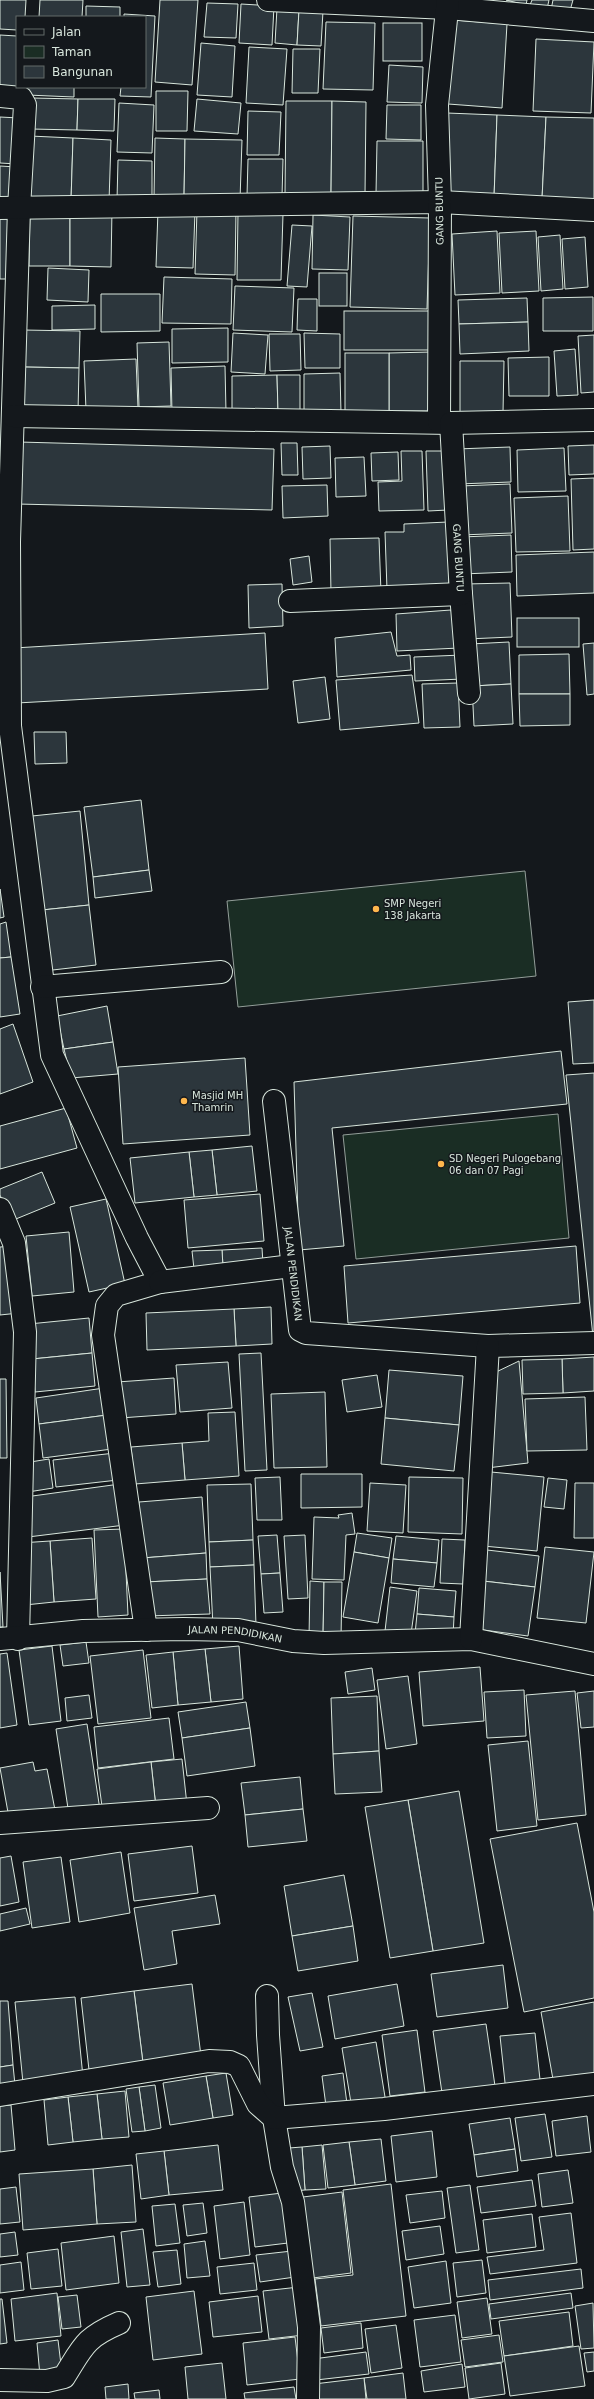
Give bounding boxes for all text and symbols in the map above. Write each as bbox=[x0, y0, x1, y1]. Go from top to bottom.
legend bbox=[16, 16, 146, 88]
text: Jalan bbox=[51, 25, 81, 39]
text: Taman bbox=[51, 45, 91, 59]
text: Bangunan bbox=[52, 65, 113, 79]
street label: GANG BUNTU bbox=[433, 177, 446, 245]
street label: GANG BUNTU bbox=[451, 523, 466, 592]
place label: SMP Negeri 138 Jakarta bbox=[384, 898, 441, 921]
marker: SMP Negeri 138 Jakarta bbox=[371, 904, 381, 914]
place label: Masjid MH Thamrin bbox=[191, 1090, 243, 1113]
marker: Masjid MH Thamrin bbox=[179, 1096, 189, 1106]
place label: SD Negeri Pulogebang 06 dan 07 Pagi bbox=[449, 1153, 561, 1176]
marker: SD Negeri Pulogebang 06 dan 07 Pagi bbox=[436, 1159, 446, 1169]
street label: JALAN PENDIDIKAN bbox=[282, 1225, 304, 1322]
street label: JALAN PENDIDIKAN bbox=[187, 1624, 283, 1645]

